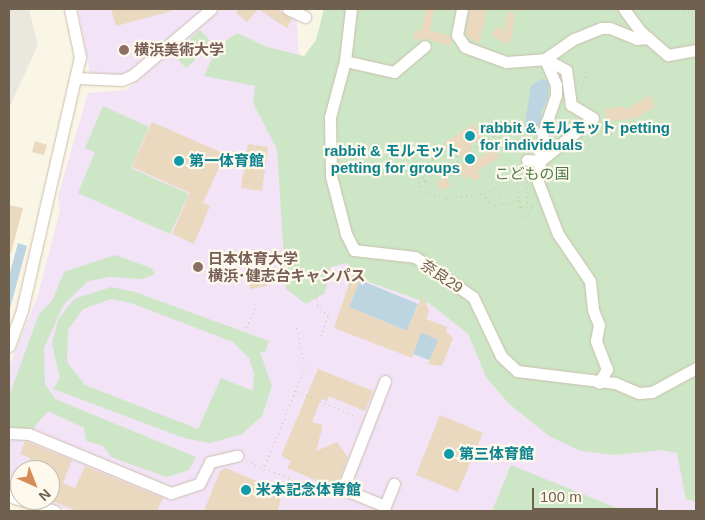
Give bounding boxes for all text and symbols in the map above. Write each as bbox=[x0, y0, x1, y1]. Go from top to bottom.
place label: 横浜美術大学 bbox=[134, 41, 224, 59]
marker: 横浜美術大学 bbox=[118, 44, 130, 56]
place label: rabbit & モルモット petting for individuals bbox=[480, 118, 670, 153]
marker: rabbit & モルモット petting for individuals bbox=[464, 130, 476, 142]
place label: rabbit & モルモット petting for groups bbox=[324, 141, 460, 176]
place label: 第一体育館 bbox=[189, 152, 264, 170]
marker: rabbit & モルモット petting for groups bbox=[464, 153, 476, 165]
marker: 第一体育館 bbox=[173, 155, 185, 167]
park label: こどもの国 bbox=[495, 165, 569, 183]
place label: 日本体育大学 横浜･健志台キャンパス bbox=[208, 249, 365, 284]
street label: 奈良29 bbox=[418, 255, 466, 297]
marker: 日本体育大学 横浜･健志台キャンパス bbox=[192, 261, 204, 273]
place label: 第三体育館 bbox=[459, 445, 534, 463]
marker: 第三体育館 bbox=[443, 448, 455, 460]
north arrow bbox=[10, 460, 60, 510]
scale bar bbox=[535, 478, 661, 510]
place label: 米本記念体育館 bbox=[256, 481, 361, 499]
marker: 米本記念体育館 bbox=[240, 484, 252, 496]
text: N bbox=[36, 486, 54, 504]
text: 100 m bbox=[540, 488, 582, 505]

